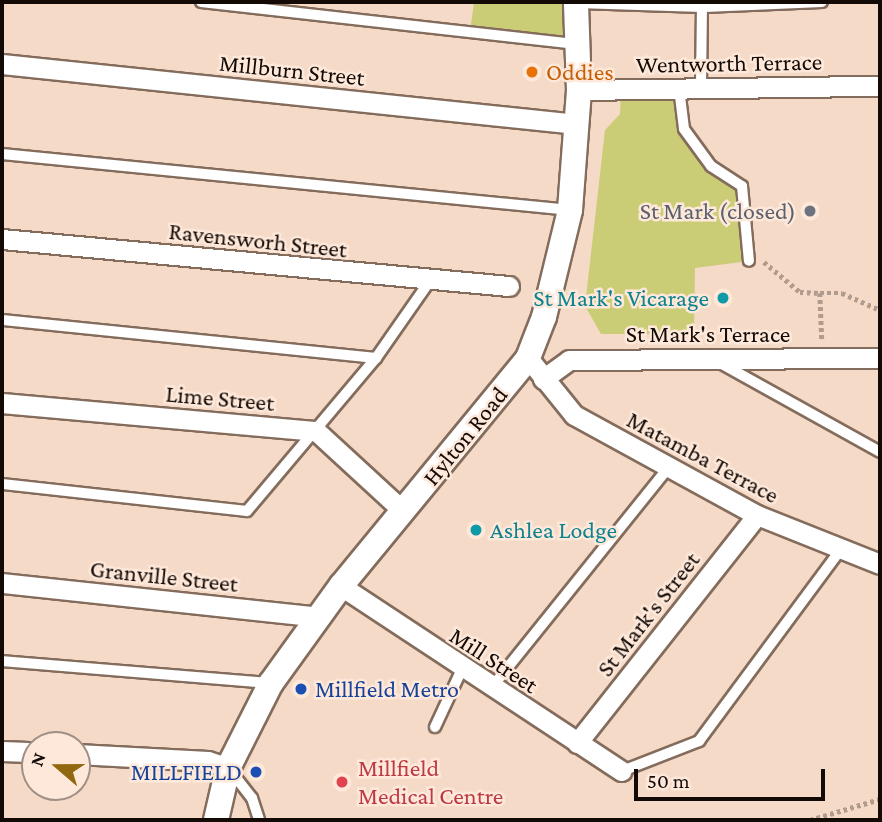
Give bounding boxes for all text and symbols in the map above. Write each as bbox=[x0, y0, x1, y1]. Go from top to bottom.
street label: Wentworth Terrace bbox=[636, 47, 822, 79]
street label: Millburn Street bbox=[218, 48, 366, 92]
place label: Oddies bbox=[546, 58, 614, 86]
marker: Oddies bbox=[524, 64, 540, 80]
place label: St Mark (closed) bbox=[640, 197, 796, 225]
marker: St Mark (closed) bbox=[802, 203, 818, 219]
street label: Ravensworh Street bbox=[167, 216, 349, 264]
place label: St Mark's Vicarage bbox=[533, 284, 709, 312]
marker: St Mark's Vicarage bbox=[715, 290, 731, 306]
street label: St Mark's Terrace bbox=[626, 320, 790, 348]
street label: Lime Street bbox=[165, 379, 275, 417]
street label: Hylton Road bbox=[416, 381, 514, 491]
street label: Matamba Terrace bbox=[622, 405, 784, 509]
place label: Ashlea Lodge bbox=[490, 516, 617, 544]
marker: Ashlea Lodge bbox=[468, 522, 484, 538]
street label: St Mark's Street bbox=[590, 546, 706, 682]
street label: Granville Street bbox=[89, 554, 239, 598]
street label: Mill Street bbox=[444, 621, 544, 699]
place label: Millfield Metro bbox=[315, 675, 459, 703]
marker: Millfield Metro bbox=[293, 681, 309, 697]
north arrow bbox=[21, 731, 91, 801]
text: N bbox=[26, 750, 50, 769]
place label: Millfield Medical Centre bbox=[358, 754, 503, 810]
scale bar bbox=[637, 756, 828, 800]
place label: MILLFIELD bbox=[131, 758, 242, 786]
marker: MILLFIELD bbox=[248, 764, 264, 780]
text: 50 m bbox=[647, 769, 690, 793]
marker: Millfield Medical Centre bbox=[332, 772, 352, 792]

